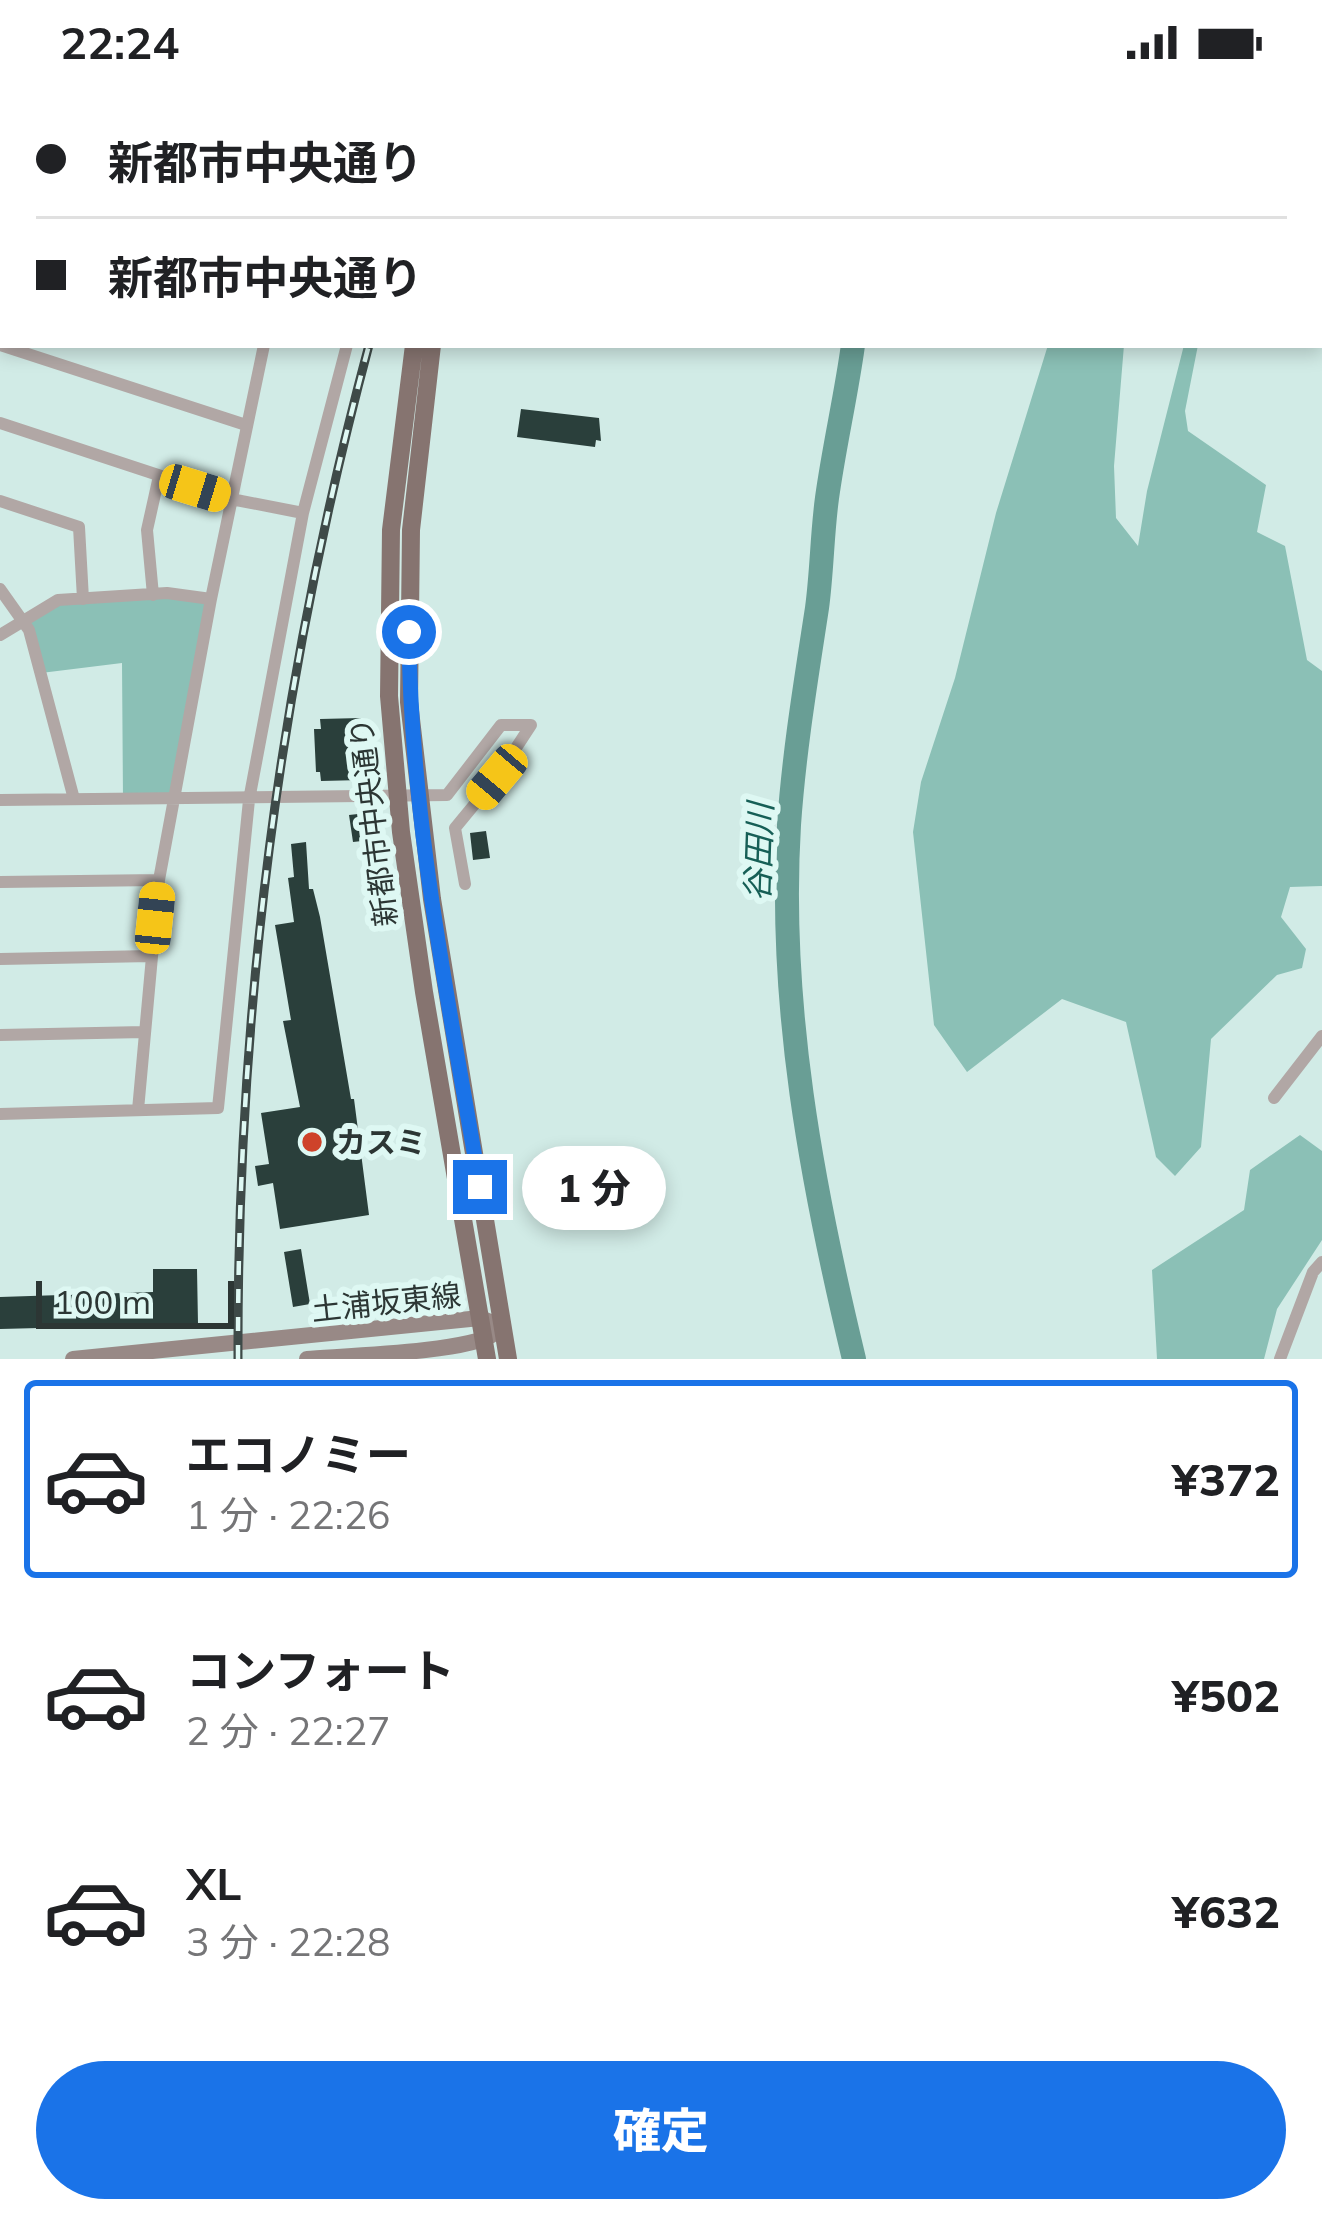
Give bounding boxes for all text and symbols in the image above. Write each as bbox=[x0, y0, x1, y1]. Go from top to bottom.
text: 22:24 bbox=[60, 14, 179, 70]
text: 新都市中央通り bbox=[108, 134, 423, 190]
text: 新都市中央通り bbox=[108, 249, 423, 305]
car bbox=[155, 460, 235, 516]
route start bbox=[382, 605, 436, 659]
street label: 新都市中央通り bbox=[341, 715, 405, 929]
car bbox=[460, 738, 534, 816]
water label: 谷田川 bbox=[736, 799, 780, 902]
car bbox=[133, 880, 177, 956]
place label: カスミ bbox=[336, 1123, 426, 1161]
marker: カスミ bbox=[299, 1129, 325, 1155]
callout: 1 分 bbox=[522, 1145, 666, 1229]
route end bbox=[453, 1160, 507, 1214]
text: 1 分 bbox=[557, 1163, 631, 1212]
scale bar bbox=[36, 1275, 234, 1328]
street label: 土浦坂東線 bbox=[309, 1275, 463, 1329]
text: 100 m bbox=[54, 1281, 151, 1322]
icon: car bbox=[42, 1425, 150, 1533]
text: エコノミー bbox=[186, 1426, 411, 1482]
text: ¥372 bbox=[1172, 1451, 1280, 1507]
text: 1 分 · 22:26 bbox=[186, 1490, 390, 1539]
icon: car bbox=[42, 1641, 150, 1749]
text: コンフォート bbox=[186, 1642, 455, 1698]
text: ¥502 bbox=[1172, 1667, 1280, 1723]
text: 2 分 · 22:27 bbox=[186, 1706, 390, 1755]
text: XL bbox=[186, 1855, 241, 1911]
icon: car bbox=[42, 1857, 150, 1965]
text: ¥632 bbox=[1172, 1883, 1280, 1939]
text: 3 分 · 22:28 bbox=[186, 1917, 390, 1966]
button: 確定 bbox=[36, 2061, 1286, 2199]

